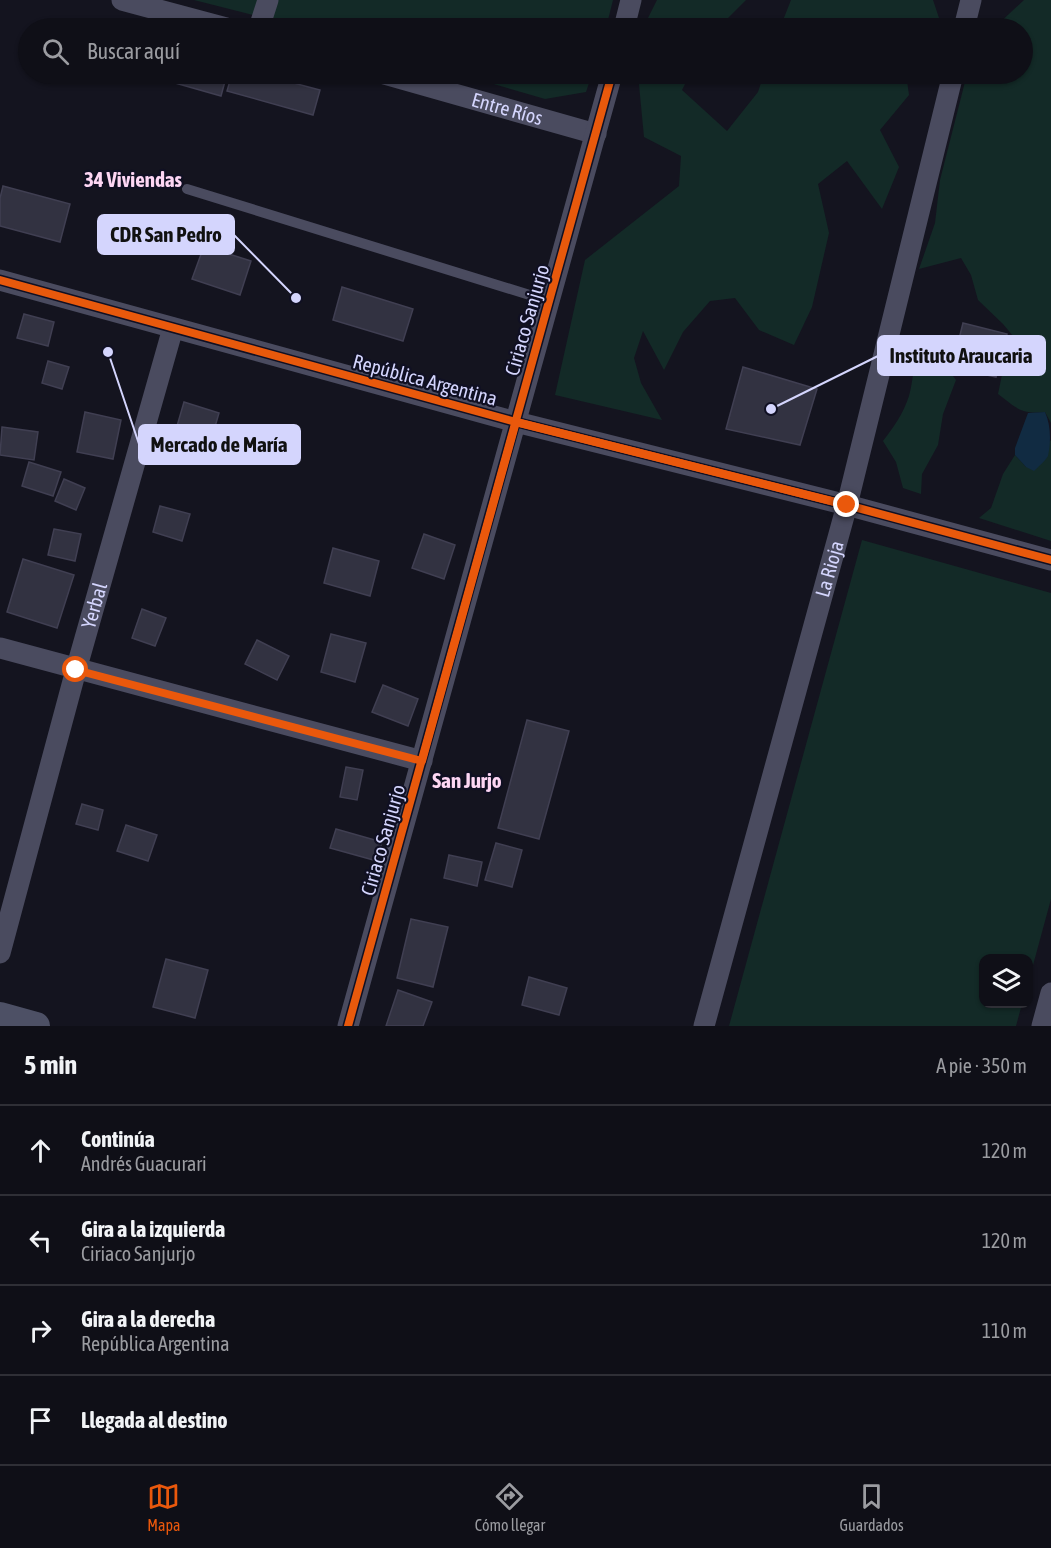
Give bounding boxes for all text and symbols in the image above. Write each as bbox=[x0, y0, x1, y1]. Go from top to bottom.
search box bbox=[18, 18, 1033, 84]
icon: search bbox=[39, 35, 72, 68]
text: Buscar aquí bbox=[87, 38, 180, 64]
street label: Entre Ríos bbox=[469, 87, 545, 129]
district label: 34 Viviendas bbox=[84, 167, 183, 191]
callout: CDR San Pedro bbox=[98, 215, 234, 254]
text: CDR San Pedro bbox=[110, 222, 222, 246]
street label: Ciriaco Sanjurjo bbox=[500, 262, 553, 378]
callout: Instituto Araucaria bbox=[878, 336, 1045, 375]
text: Instituto Araucaria bbox=[890, 343, 1033, 367]
street label: República Argentina bbox=[350, 349, 500, 410]
callout: Mercado de María bbox=[139, 425, 300, 464]
text: Mercado de María bbox=[150, 432, 288, 456]
route end bbox=[833, 491, 859, 517]
street label: La Rioja bbox=[810, 538, 848, 600]
street label: Yerbal bbox=[76, 579, 111, 631]
route start bbox=[62, 656, 88, 682]
district label: San Jurjo bbox=[432, 768, 502, 792]
street label: Ciriaco Sanjurjo bbox=[356, 782, 409, 898]
map controls bbox=[979, 954, 1033, 1008]
button: layers bbox=[979, 954, 1033, 1008]
text: 5 min bbox=[24, 1050, 77, 1080]
text: A pie · 350 m bbox=[936, 1054, 1027, 1077]
text: Continúa bbox=[81, 1126, 155, 1152]
icon: ahead bbox=[24, 1134, 57, 1167]
text: 120 m bbox=[982, 1139, 1027, 1162]
text: Andrés Guacurari bbox=[81, 1152, 207, 1175]
text: Gira a la izquierda bbox=[81, 1216, 225, 1242]
icon: left bbox=[24, 1224, 57, 1257]
text: 120 m bbox=[982, 1229, 1027, 1252]
text: Ciriaco Sanjurjo bbox=[81, 1242, 196, 1265]
text: Gira a la derecha bbox=[81, 1306, 215, 1332]
icon: right bbox=[24, 1314, 57, 1347]
text: 110 m bbox=[982, 1319, 1027, 1342]
text: República Argentina bbox=[81, 1332, 229, 1355]
icon: arrive bbox=[24, 1404, 57, 1437]
text: Llegada al destino bbox=[81, 1407, 228, 1433]
tab: Mapa bbox=[147, 1480, 180, 1534]
tab: Cómo llegar bbox=[475, 1480, 545, 1534]
tab: Guardados bbox=[840, 1480, 904, 1534]

